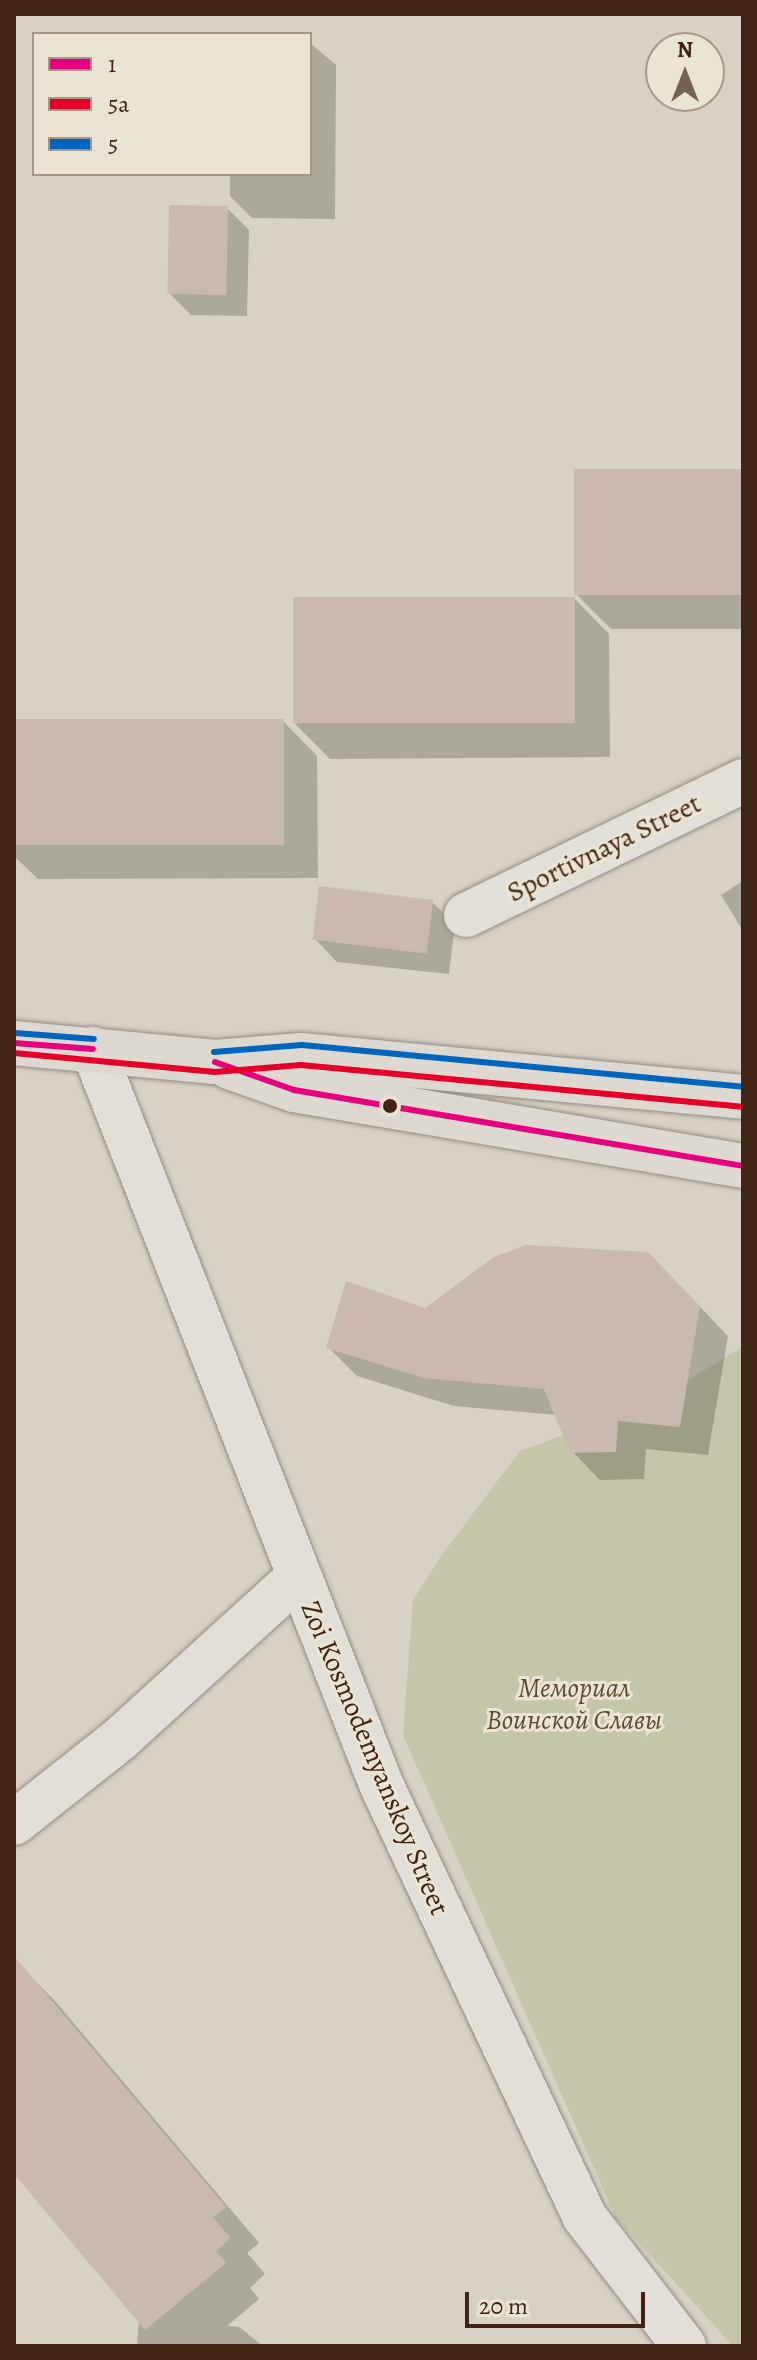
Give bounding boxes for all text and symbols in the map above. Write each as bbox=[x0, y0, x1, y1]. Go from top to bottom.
legend bbox=[32, 32, 312, 176]
north arrow bbox=[645, 32, 725, 112]
text: N bbox=[677, 35, 693, 65]
text: 1 bbox=[108, 48, 116, 80]
text: 5а bbox=[108, 88, 129, 120]
text: 5 bbox=[108, 128, 118, 160]
street label: Sportivnaya Street bbox=[502, 787, 706, 909]
unlabelled marker bbox=[382, 1098, 398, 1114]
street label: Zoi Kosmodemyanskoy Street bbox=[294, 1596, 456, 1920]
park label: Мемориал Воинской Славы bbox=[486, 1671, 662, 1737]
scale bar bbox=[469, 2276, 649, 2326]
text: 20 m bbox=[479, 2290, 528, 2322]

